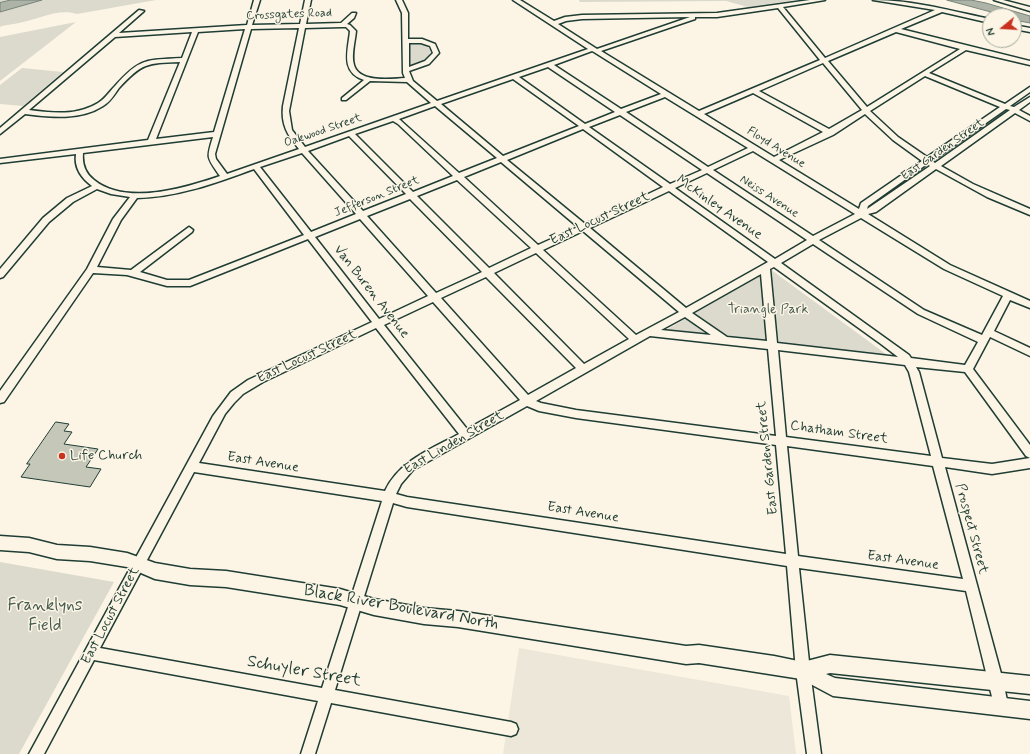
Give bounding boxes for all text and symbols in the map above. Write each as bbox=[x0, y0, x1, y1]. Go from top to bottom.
street label: Crossgates Road bbox=[246, 6, 332, 24]
north arrow bbox=[982, 8, 1022, 48]
text: N bbox=[984, 26, 999, 37]
street label: Oakwood Street bbox=[282, 111, 364, 151]
street label: East Garden Street bbox=[899, 116, 987, 184]
street label: Floyd Avenue bbox=[744, 124, 808, 172]
street label: McKinley Avenue bbox=[673, 172, 765, 244]
street label: Jefferson Street bbox=[332, 173, 422, 221]
street label: Neiss Avenue bbox=[737, 173, 801, 221]
street label: East Locust Street bbox=[548, 189, 652, 249]
street label: Van Buren Avenue bbox=[329, 242, 413, 342]
park label: Triangle Park bbox=[728, 302, 808, 318]
street label: East Locust Street bbox=[255, 327, 359, 387]
street label: East Garden Street bbox=[754, 400, 782, 516]
street label: East Linden Street bbox=[401, 408, 507, 478]
street label: Chatham Street bbox=[789, 418, 889, 448]
place label: Life Church bbox=[70, 448, 142, 464]
street label: East Avenue bbox=[226, 449, 300, 477]
marker: Life Church bbox=[57, 451, 67, 461]
street label: Prospect Street bbox=[951, 482, 991, 576]
street label: East Avenue bbox=[546, 499, 620, 527]
street label: East Avenue bbox=[866, 548, 940, 574]
street label: East Locust Street bbox=[78, 564, 144, 668]
street label: Black River Boulevard North bbox=[302, 581, 500, 635]
park label: Franklyns Field bbox=[8, 596, 82, 636]
street label: Schuyler Street bbox=[245, 652, 363, 692]

